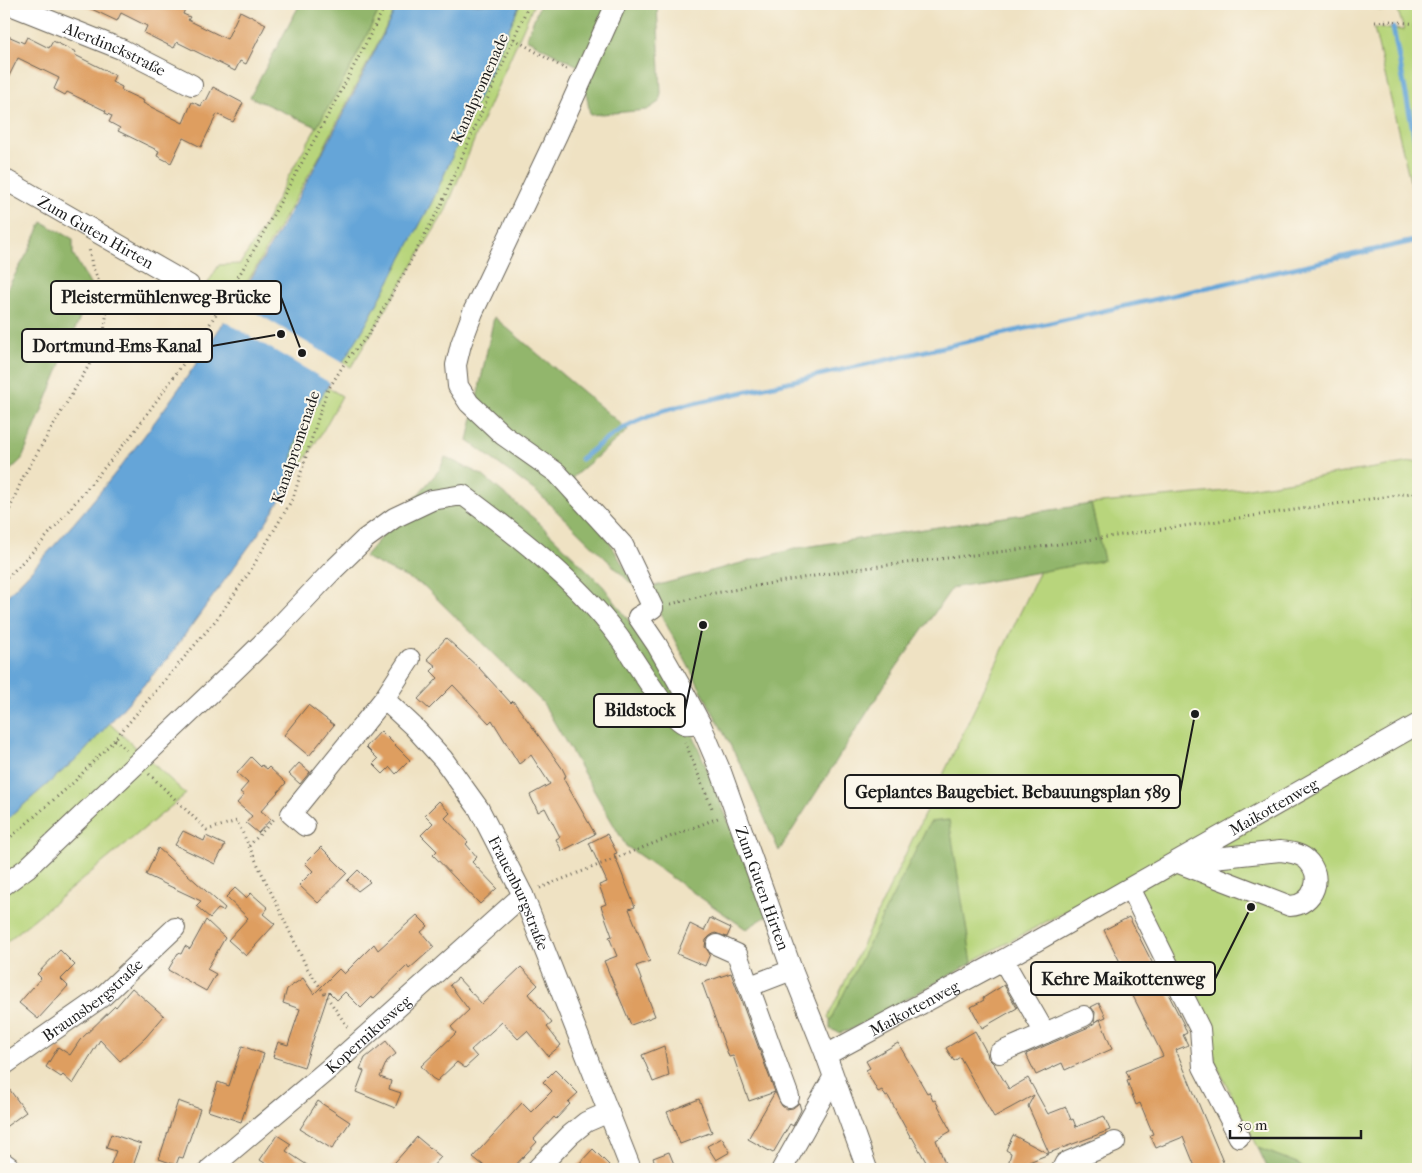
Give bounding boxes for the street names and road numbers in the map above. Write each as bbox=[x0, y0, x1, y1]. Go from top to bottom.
street label: Alerdinckstraße bbox=[60, 18, 169, 80]
street label: Kanalpromenade bbox=[447, 30, 512, 146]
street label: Zum Guten Hirten bbox=[34, 191, 158, 273]
street label: Kanalpromenade bbox=[267, 388, 324, 506]
street label: Maikottenweg bbox=[1226, 774, 1322, 839]
street label: Zum Guten Hirten bbox=[731, 824, 793, 954]
street label: Frauenburgstraße bbox=[484, 833, 553, 953]
street label: Braunsbergstraße bbox=[39, 955, 147, 1045]
street label: Maikottenweg bbox=[866, 976, 963, 1040]
street label: Kopernikusweg bbox=[322, 991, 415, 1077]

